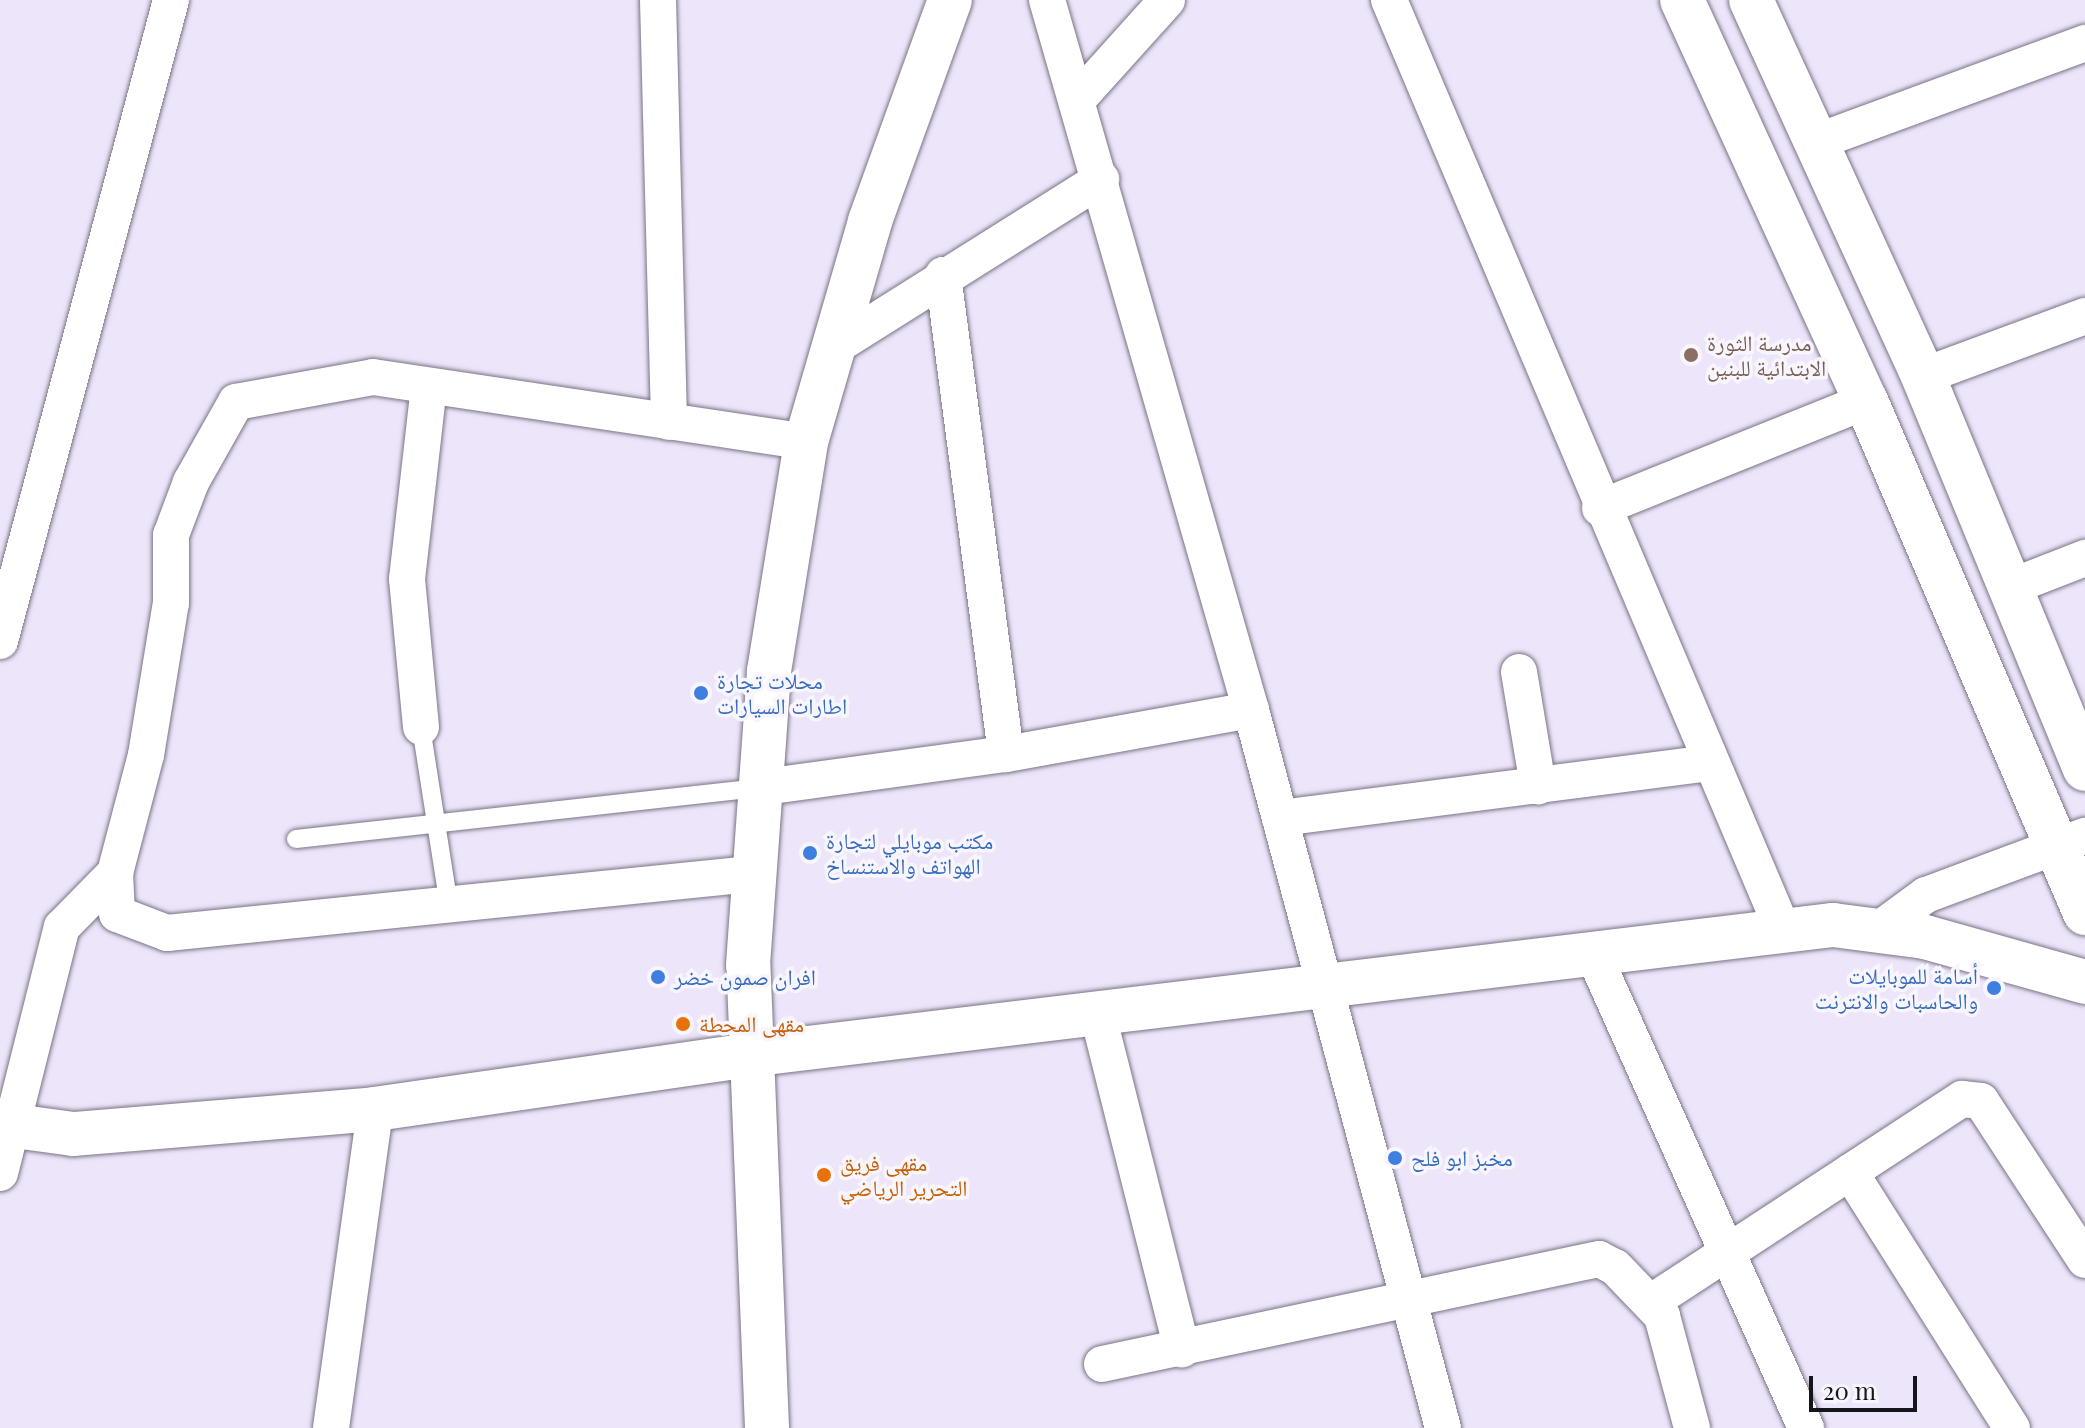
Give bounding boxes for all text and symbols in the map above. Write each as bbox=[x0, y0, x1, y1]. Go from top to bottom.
place label: مدرسة الثورة الابتدائية للبنين bbox=[1707, 329, 1826, 380]
marker: مدرسة الثورة الابتدائية للبنين bbox=[1682, 346, 1700, 364]
place label: محلات تجارة اطارات السيارات bbox=[717, 667, 847, 718]
marker: محلات تجارة اطارات السيارات bbox=[692, 684, 710, 702]
place label: مكتب موبايلي لتجارة الهواتف والاستنساخ bbox=[826, 827, 993, 878]
marker: مكتب موبايلي لتجارة الهواتف والاستنساخ bbox=[801, 844, 819, 862]
place label: أسامة للموبايلات والحاسبات والانترنت bbox=[1815, 962, 1978, 1014]
place label: افران صمون خضر bbox=[674, 964, 816, 990]
marker: افران صمون خضر bbox=[649, 968, 667, 986]
marker: أسامة للموبايلات والحاسبات والانترنت bbox=[1985, 979, 2003, 997]
place label: مقهى المحطة bbox=[699, 1011, 804, 1037]
marker: مقهى المحطة bbox=[674, 1015, 692, 1033]
place label: مخبز ابو فلح bbox=[1411, 1145, 1513, 1171]
place label: مقهى فريق التحرير الرياضي bbox=[840, 1149, 968, 1200]
marker: مخبز ابو فلح bbox=[1386, 1149, 1404, 1167]
marker: مقهى فريق التحرير الرياضي bbox=[815, 1166, 833, 1184]
scale bar bbox=[1813, 1360, 1921, 1410]
text: 20 m bbox=[1823, 1374, 1876, 1406]

